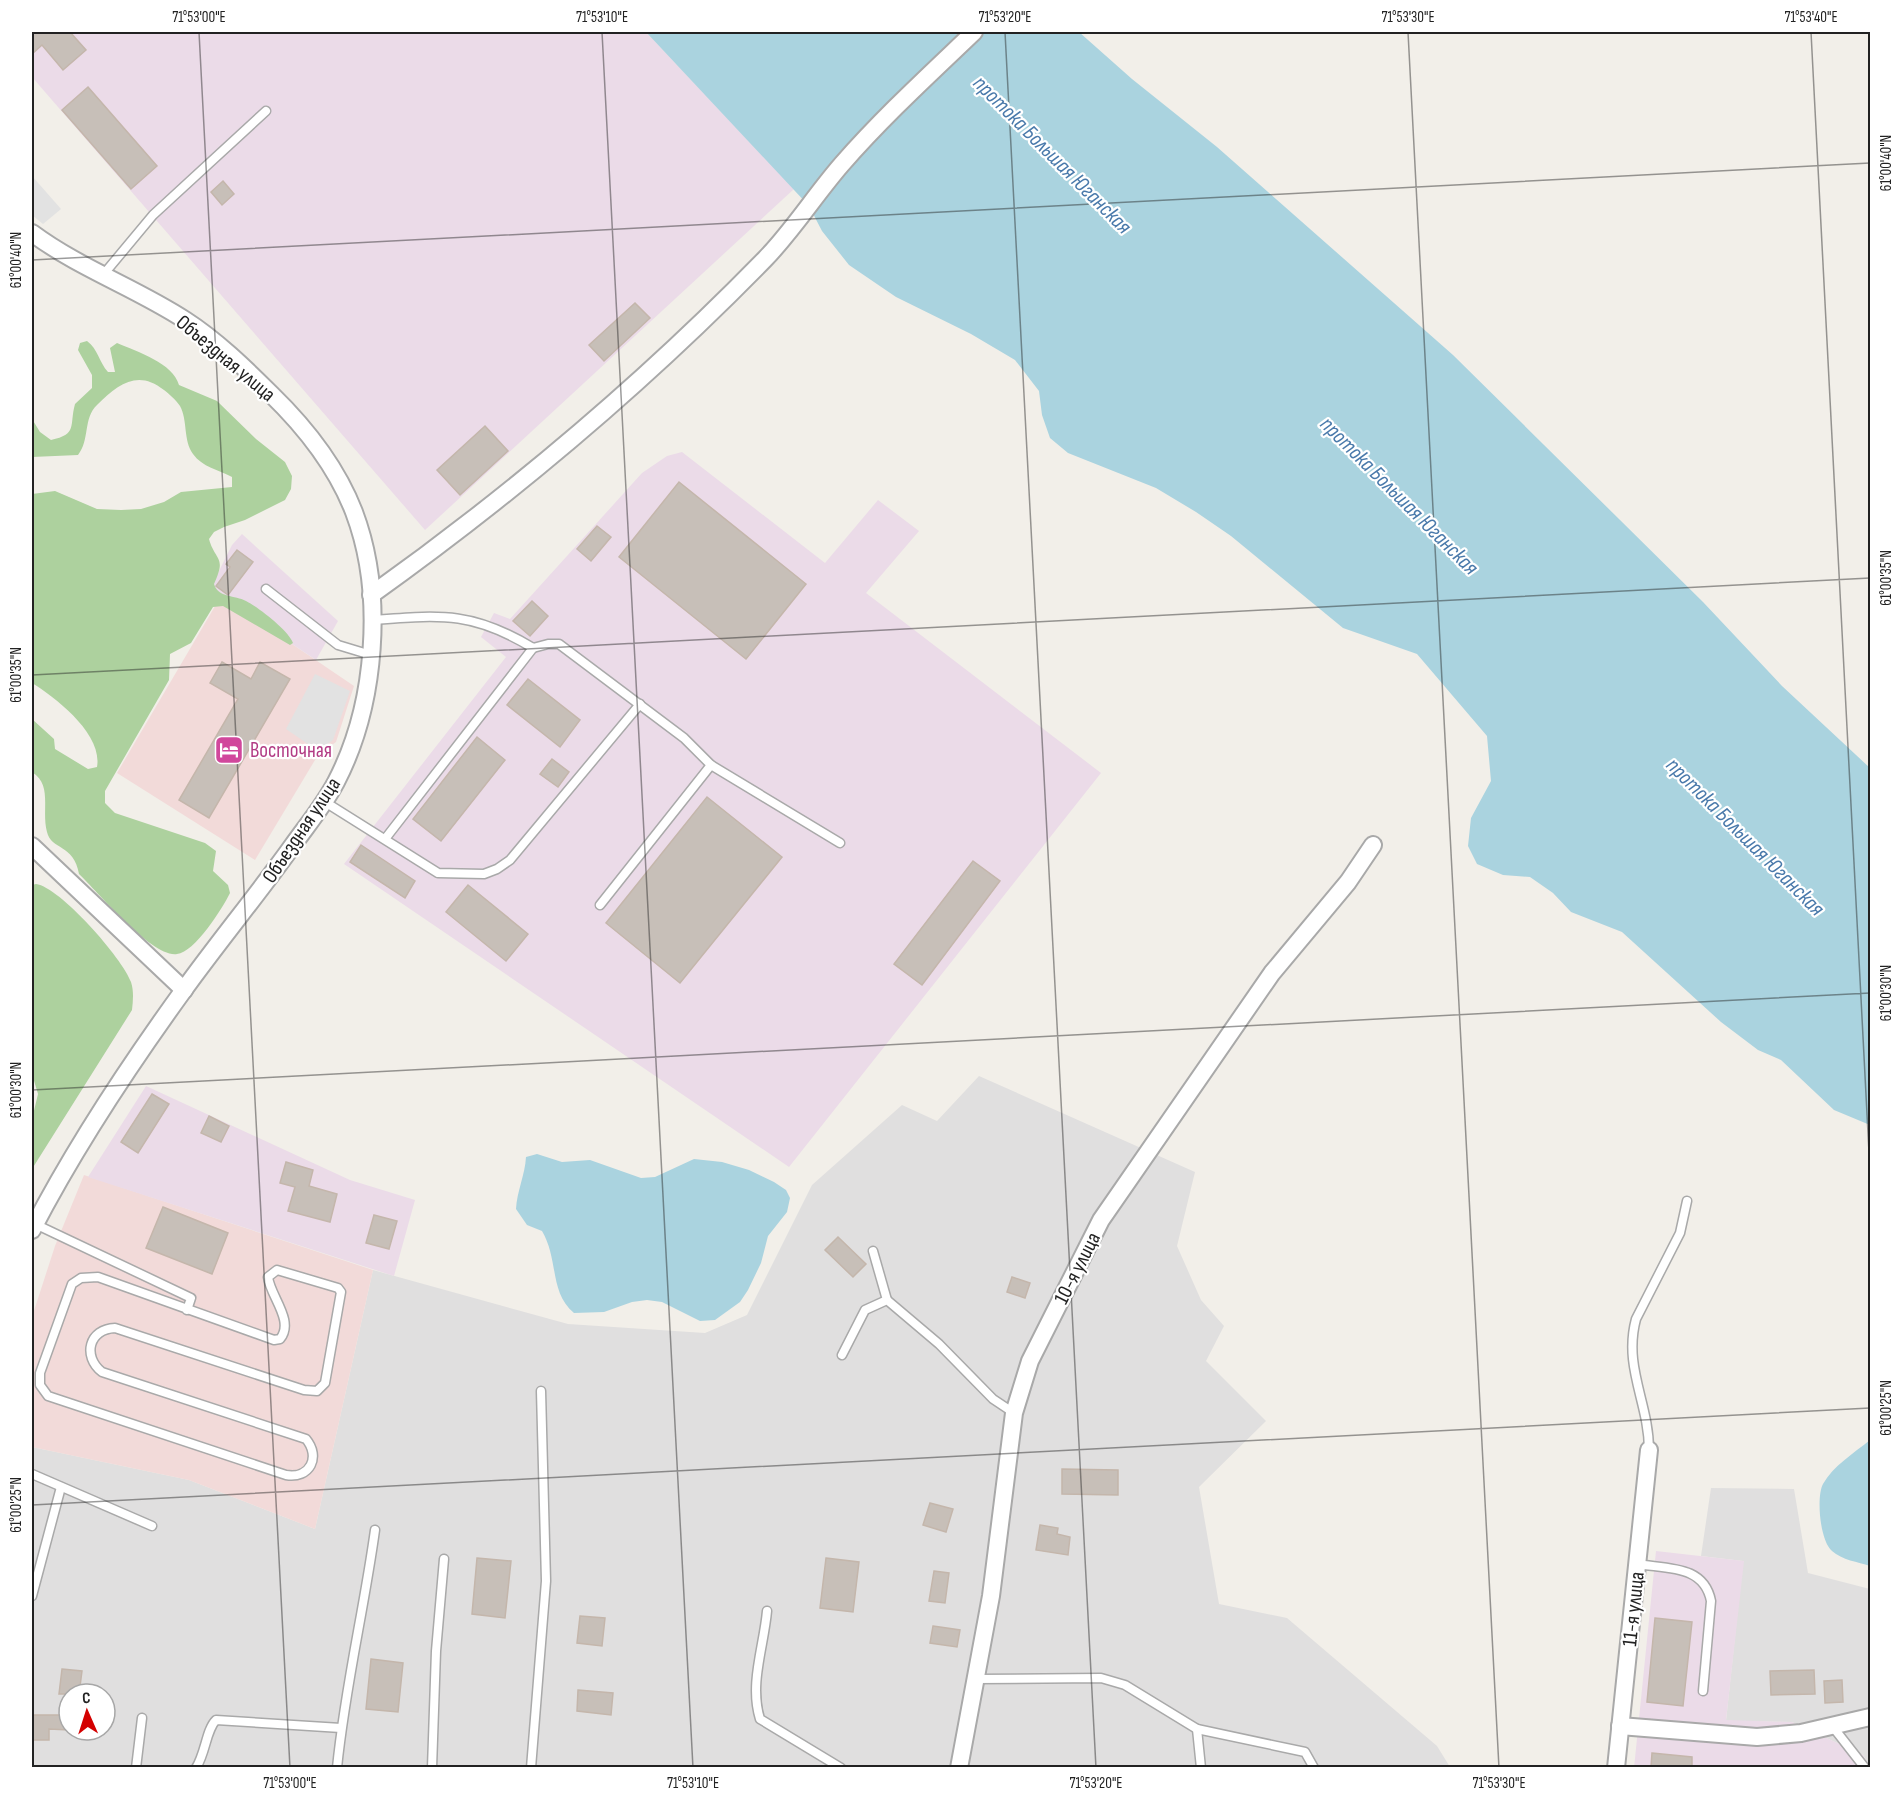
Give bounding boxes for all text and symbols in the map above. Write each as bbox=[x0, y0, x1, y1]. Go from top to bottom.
text: 71°53'00"E bbox=[172, 8, 226, 27]
text: 71°53'10"E bbox=[576, 8, 628, 27]
text: 71°53'20"E bbox=[978, 8, 1032, 27]
text: 71°53'30"E bbox=[1381, 8, 1435, 27]
text: 71°53'40"E bbox=[1784, 8, 1838, 27]
water label: протока Большая Юганская bbox=[967, 70, 1137, 240]
text: 61°00'40"N bbox=[1877, 135, 1896, 191]
text: 61°00'40"N bbox=[7, 232, 26, 288]
street label: Объездная улица bbox=[171, 310, 280, 407]
water label: протока Большая Юганская bbox=[1314, 411, 1484, 581]
text: 61°00'35"N bbox=[1877, 550, 1896, 606]
text: 61°00'35"N bbox=[7, 647, 26, 703]
hotel icon: Восточная bbox=[213, 734, 245, 766]
place label: Восточная bbox=[250, 738, 332, 763]
water label: протока Большая Юганская bbox=[1660, 752, 1830, 922]
street label: Объездная улица bbox=[257, 773, 346, 888]
text: 61°00'30"N bbox=[1877, 965, 1896, 1021]
text: 61°00'30"N bbox=[7, 1062, 26, 1118]
street label: 10-я улица bbox=[1049, 1228, 1106, 1308]
text: 61°00'25"N bbox=[1877, 1380, 1896, 1436]
text: 61°00'25"N bbox=[7, 1477, 26, 1533]
street label: 11-я улица bbox=[1617, 1570, 1650, 1648]
north arrow bbox=[57, 1682, 117, 1742]
text: С bbox=[82, 1689, 91, 1708]
text: 71°53'00"E bbox=[263, 1774, 317, 1793]
text: 71°53'10"E bbox=[667, 1774, 719, 1793]
text: 71°53'20"E bbox=[1069, 1774, 1123, 1793]
text: 71°53'30"E bbox=[1472, 1774, 1526, 1793]

